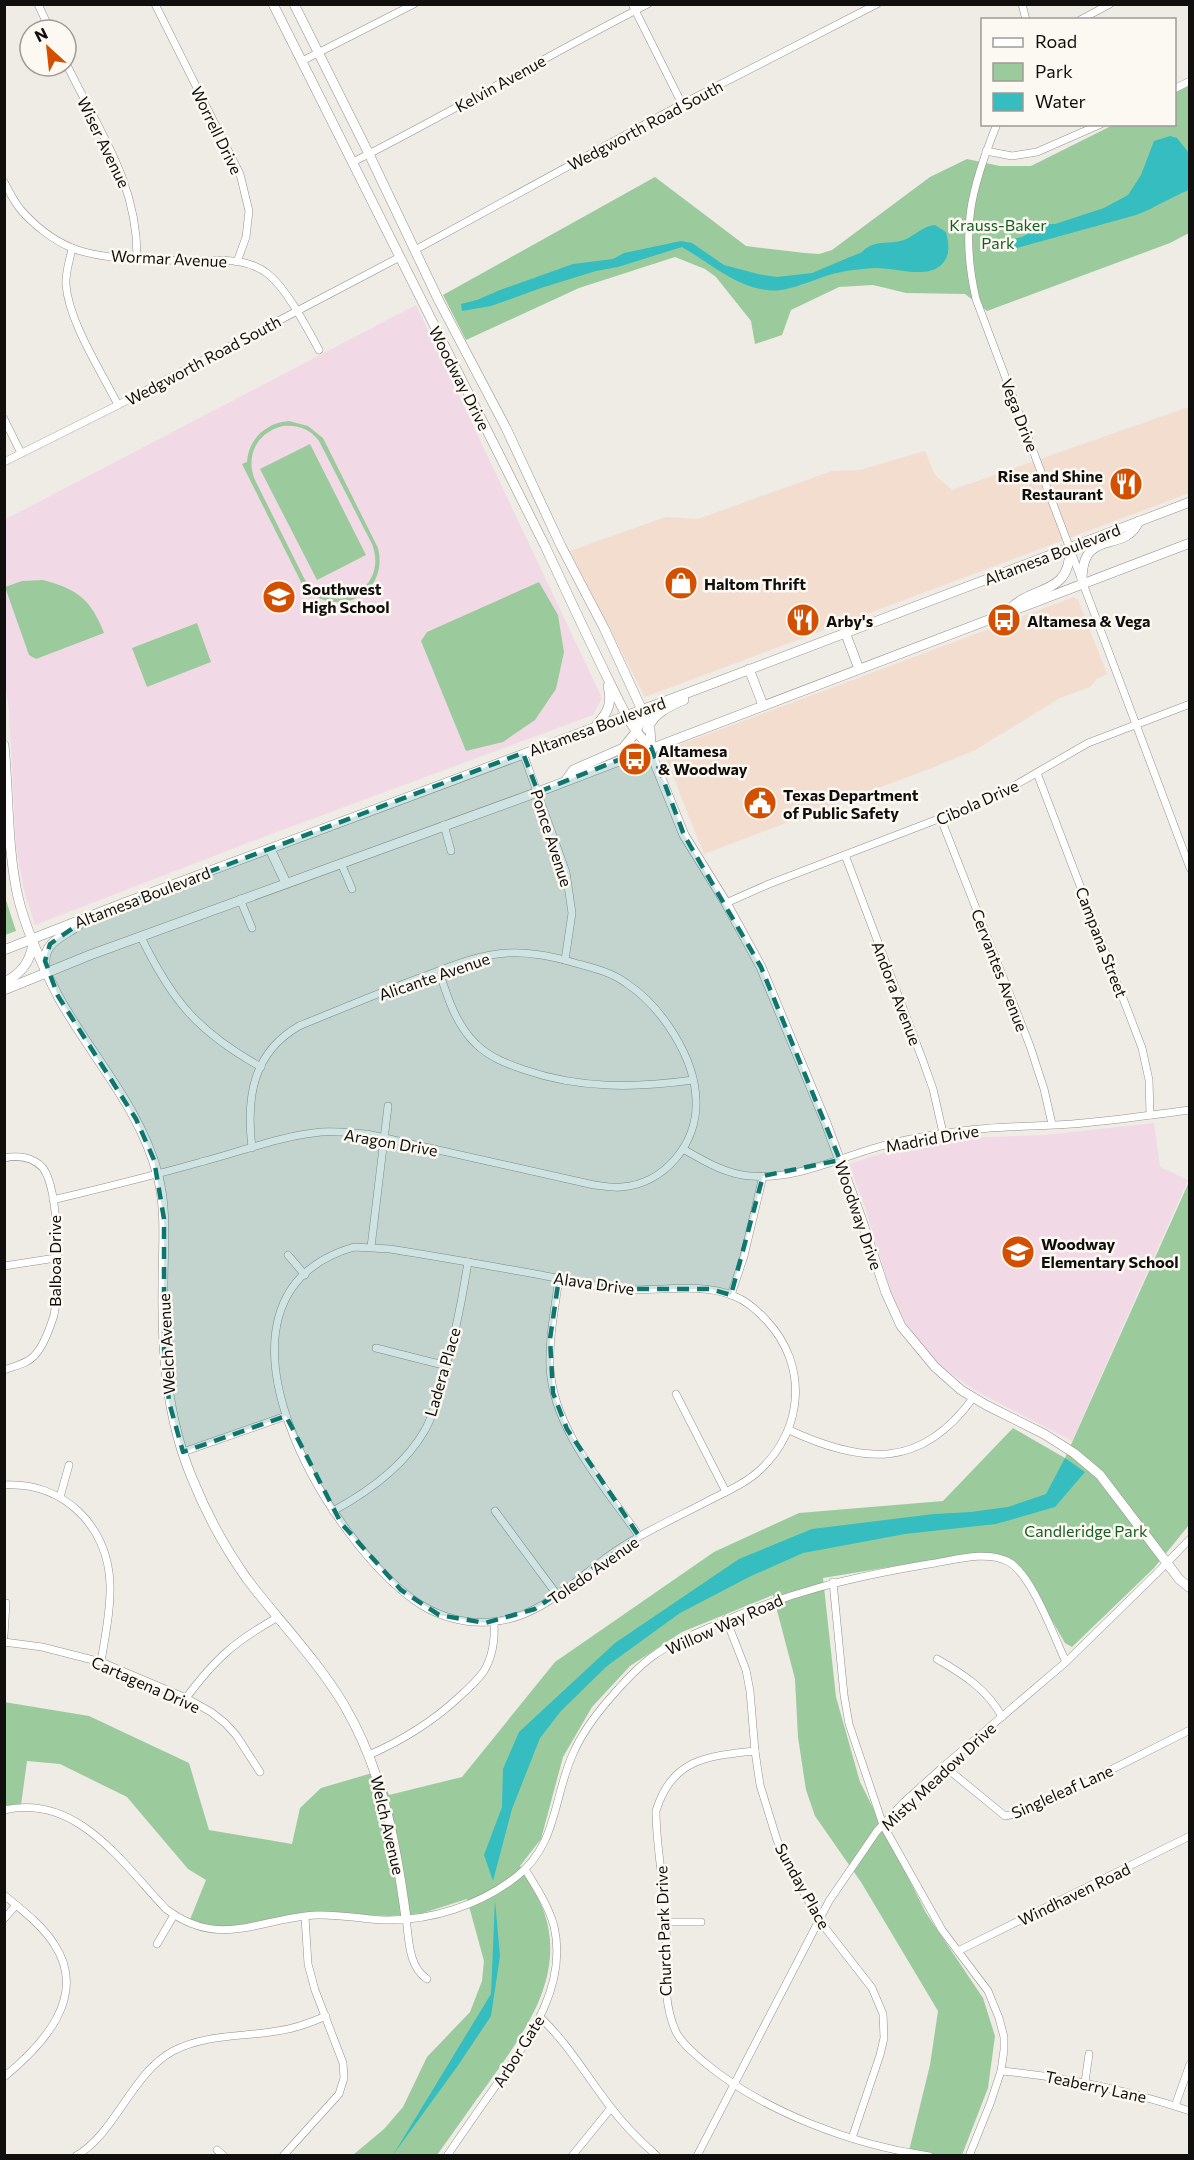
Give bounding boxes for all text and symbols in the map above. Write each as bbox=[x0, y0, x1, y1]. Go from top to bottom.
north arrow bbox=[18, 18, 78, 78]
legend bbox=[981, 18, 1176, 126]
text: N bbox=[31, 23, 51, 45]
text: Road bbox=[1035, 30, 1077, 52]
street label: Kelvin Avenue bbox=[451, 50, 549, 116]
text: Park bbox=[1035, 60, 1073, 82]
street label: Wedgworth Road South bbox=[564, 76, 726, 174]
street label: Worrell Drive bbox=[188, 83, 246, 177]
text: Water bbox=[1035, 90, 1086, 112]
street label: Wiser Avenue bbox=[74, 93, 134, 191]
park label: Krauss-Baker Park bbox=[949, 215, 1047, 252]
street label: Wormar Avenue bbox=[110, 245, 228, 271]
street label: Wedgworth Road South bbox=[122, 311, 284, 409]
street label: Woodway Drive bbox=[426, 323, 494, 433]
street label: Vega Drive bbox=[997, 376, 1043, 454]
place label: Rise and Shine Restaurant bbox=[997, 466, 1103, 503]
restaurant icon: Rise and Shine Restaurant bbox=[1108, 466, 1144, 502]
street label: Altamesa Boulevard bbox=[981, 519, 1123, 589]
shop icon: Haltom Thrift bbox=[663, 565, 699, 601]
place label: Haltom Thrift bbox=[704, 574, 806, 593]
school or university icon: Southwest High School bbox=[261, 579, 297, 615]
place label: Southwest High School bbox=[302, 579, 390, 616]
restaurant icon: Arby's bbox=[785, 602, 821, 638]
bus stop icon: Altamesa & Vega bbox=[986, 602, 1022, 638]
place label: Arby's bbox=[826, 611, 873, 630]
place label: Altamesa & Vega bbox=[1027, 611, 1150, 630]
street label: Altamesa Boulevard bbox=[526, 692, 668, 760]
bus stop icon: Altamesa & Woodway bbox=[617, 741, 653, 777]
place label: Altamesa & Woodway bbox=[658, 741, 748, 778]
street label: Cibola Drive bbox=[933, 775, 1021, 829]
public building icon: Texas Department of Public Safety bbox=[742, 785, 778, 821]
place label: Texas Department of Public Safety bbox=[783, 785, 919, 822]
street label: Ponce Avenue bbox=[527, 787, 577, 889]
street label: Altamesa Boulevard bbox=[71, 862, 213, 932]
street label: Campana Street bbox=[1072, 884, 1132, 1000]
street label: Cervantes Avenue bbox=[968, 906, 1032, 1034]
street label: Andora Avenue bbox=[868, 938, 926, 1048]
street label: Alicante Avenue bbox=[376, 948, 492, 1004]
street label: Madrid Drive bbox=[884, 1120, 980, 1156]
street label: Aragon Drive bbox=[343, 1124, 439, 1160]
street label: Woodway Drive bbox=[831, 1158, 887, 1272]
street label: Balboa Drive bbox=[45, 1215, 64, 1307]
school or university icon: Woodway Elementary School bbox=[1000, 1234, 1036, 1270]
place label: Woodway Elementary School bbox=[1041, 1234, 1179, 1271]
street label: Alava Drive bbox=[552, 1268, 636, 1298]
street label: Welch Avenue bbox=[154, 1293, 178, 1395]
street label: Ladera Place bbox=[420, 1325, 464, 1419]
park label: Candleridge Park bbox=[1024, 1521, 1148, 1540]
street label: Toledo Avenue bbox=[544, 1532, 642, 1608]
street label: Willow Way Road bbox=[663, 1590, 785, 1658]
street label: Cartagena Drive bbox=[89, 1652, 203, 1716]
street label: Misty Meadow Drive bbox=[877, 1718, 999, 1834]
street label: Singleleaf Lane bbox=[1008, 1760, 1116, 1822]
street label: Welch Avenue bbox=[367, 1774, 409, 1876]
street label: Sunday Place bbox=[772, 1840, 834, 1932]
street label: Windhaven Road bbox=[1015, 1859, 1133, 1929]
street label: Church Park Drive bbox=[651, 1865, 675, 1997]
street label: Arbor Gate bbox=[489, 2012, 547, 2090]
street label: Teaberry Lane bbox=[1044, 2066, 1148, 2106]

